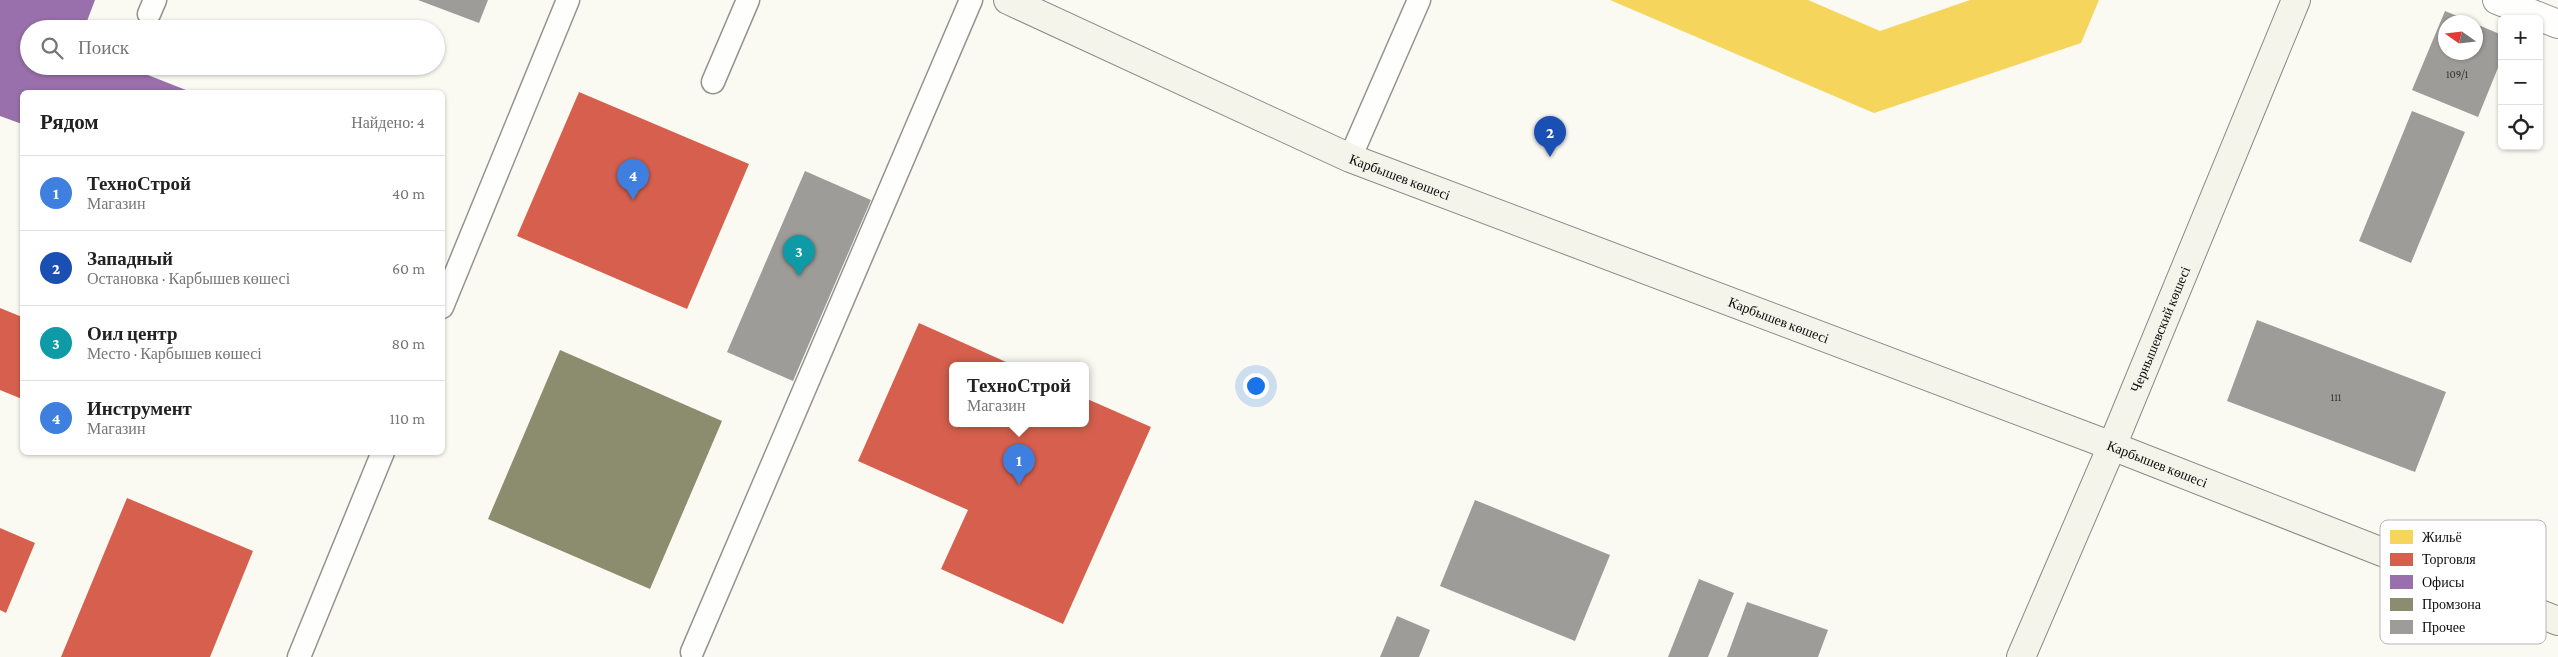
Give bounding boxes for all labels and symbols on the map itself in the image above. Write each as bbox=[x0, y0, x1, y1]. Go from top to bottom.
north arrow bbox=[2438, 15, 2483, 60]
house number: 109/1 bbox=[2446, 68, 2468, 80]
pin: 2 bbox=[1534, 116, 1566, 157]
street label: Карбышев көшесі bbox=[1347, 151, 1453, 203]
pin: 4 bbox=[617, 159, 649, 200]
pin: 3 bbox=[783, 235, 815, 276]
street label: Чернышевский көшесі bbox=[2127, 264, 2193, 395]
street label: Карбышев көшесі bbox=[1726, 294, 1831, 346]
your location bbox=[1243, 373, 1269, 399]
house number: 111 bbox=[2331, 391, 2342, 403]
street label: Карбышев көшесі bbox=[2105, 437, 2210, 491]
pin: 1 bbox=[1003, 444, 1035, 485]
legend bbox=[2380, 520, 2546, 644]
text: Жильё bbox=[2422, 529, 2462, 545]
text: Торговля bbox=[2422, 551, 2476, 567]
text: Офисы bbox=[2422, 574, 2465, 590]
text: Промзона bbox=[2422, 596, 2482, 612]
text: Прочее bbox=[2422, 619, 2465, 635]

